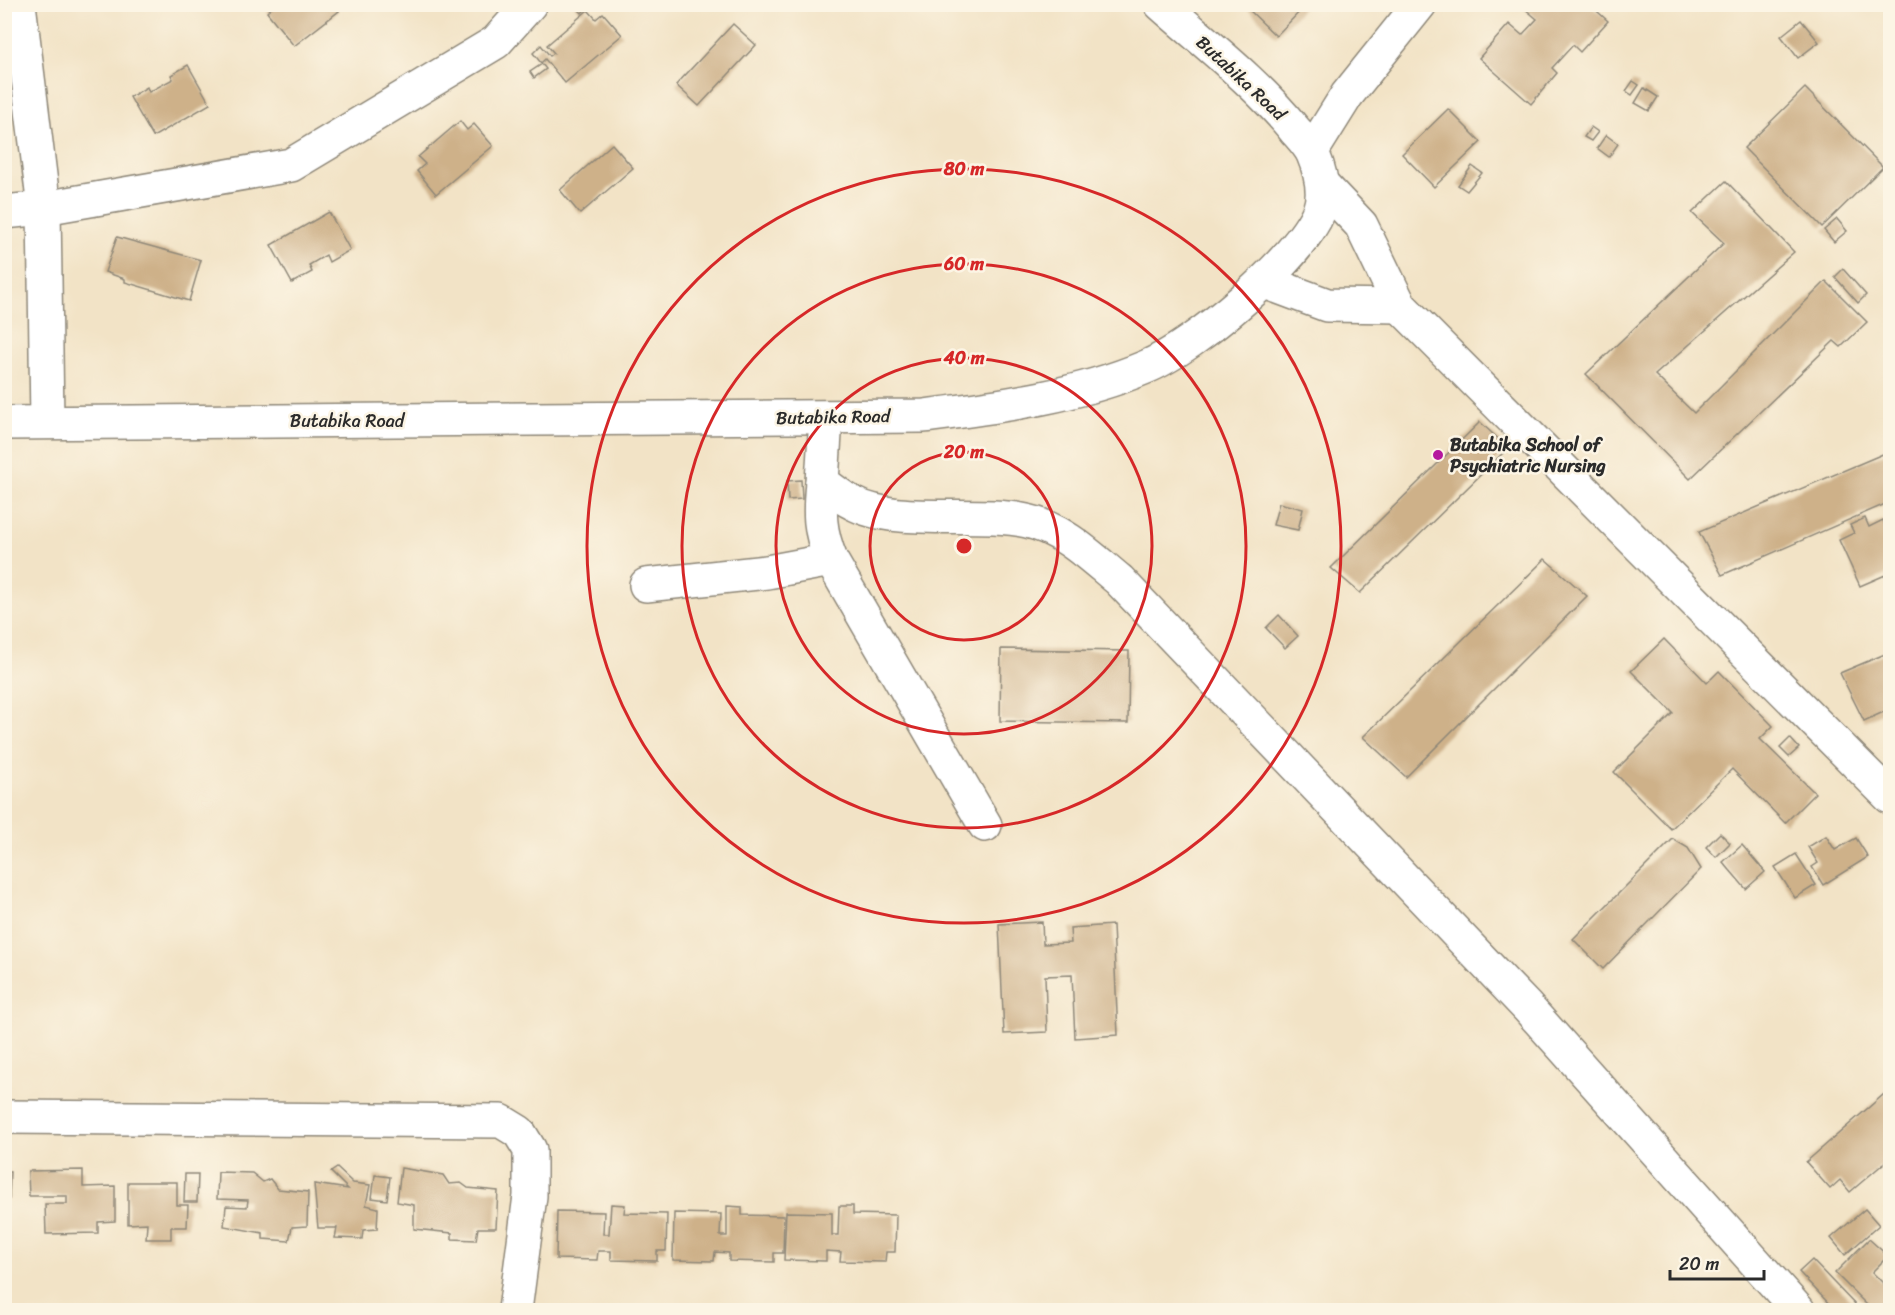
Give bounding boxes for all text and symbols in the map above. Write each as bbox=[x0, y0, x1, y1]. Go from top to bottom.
street label: Butabika Road bbox=[1188, 27, 1295, 130]
text: 80 m bbox=[943, 153, 985, 185]
text: 60 m bbox=[943, 248, 984, 280]
text: 40 m bbox=[942, 342, 985, 374]
street label: Butabika Road bbox=[776, 400, 892, 434]
street label: Butabika Road bbox=[290, 405, 406, 437]
place label: Butabika School of Psychiatric Nursing bbox=[1450, 429, 1605, 482]
text: 20 m bbox=[943, 436, 984, 468]
marker: Butabika School of Psychiatric Nursing bbox=[1431, 448, 1445, 462]
centre of rings bbox=[954, 536, 974, 556]
scale bar bbox=[1670, 1243, 1764, 1281]
text: 20 m bbox=[1679, 1248, 1719, 1280]

